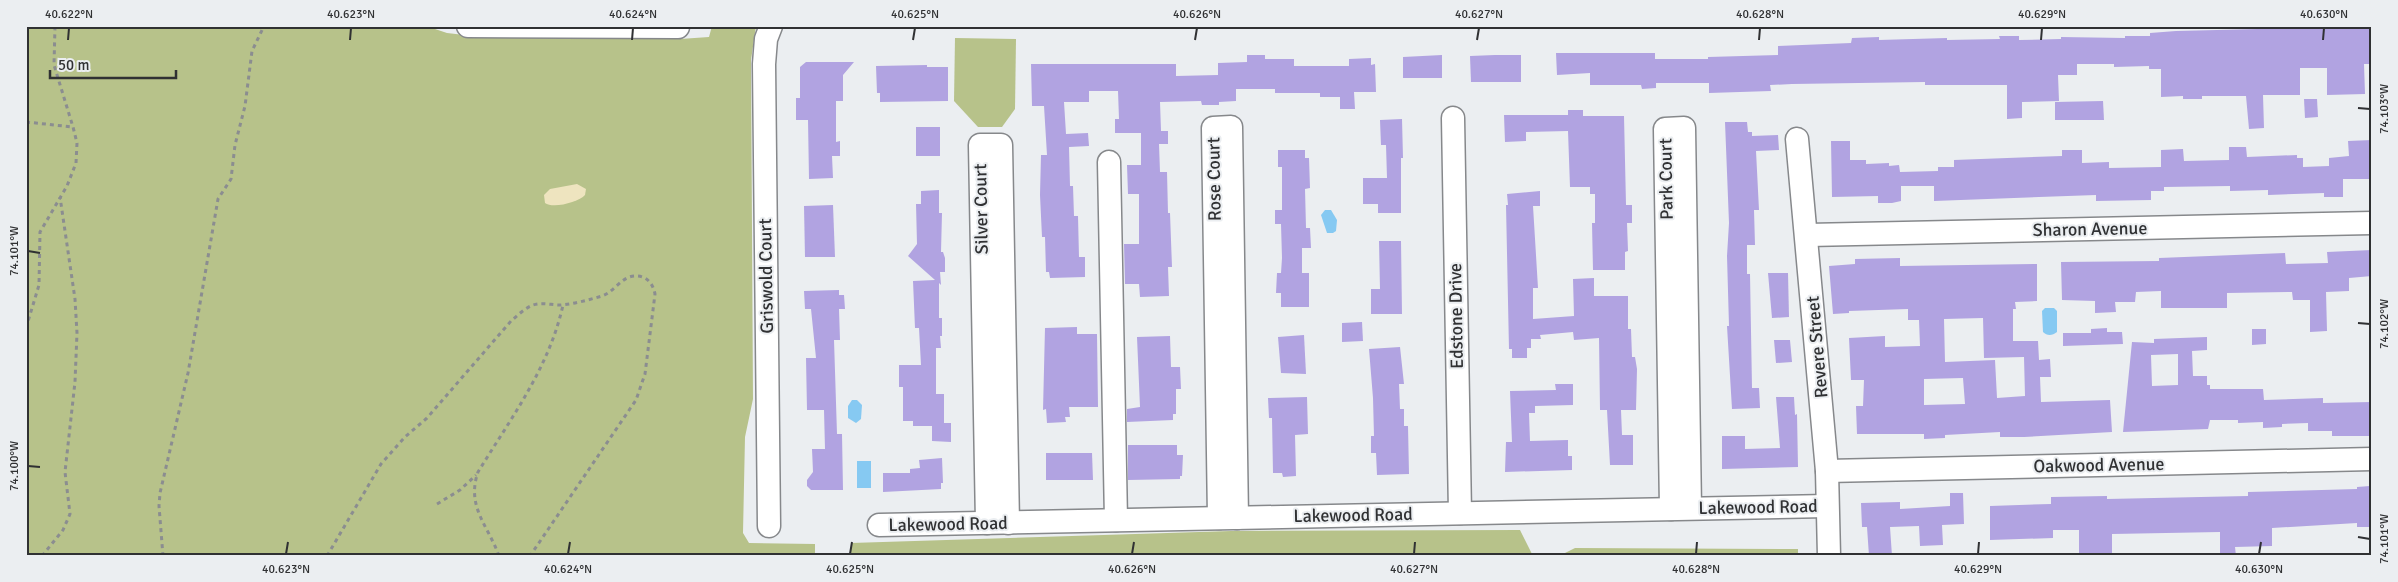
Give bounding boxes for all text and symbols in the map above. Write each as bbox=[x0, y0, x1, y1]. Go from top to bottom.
text: 40.622°N bbox=[45, 7, 93, 22]
text: 40.623°N bbox=[327, 7, 375, 22]
text: 40.624°N bbox=[609, 7, 657, 22]
text: 40.625°N bbox=[891, 7, 939, 22]
text: 40.626°N bbox=[1173, 7, 1221, 22]
text: 40.627°N bbox=[1455, 7, 1503, 22]
text: 40.628°N bbox=[1736, 7, 1784, 22]
text: 40.629°N bbox=[2018, 7, 2066, 22]
text: 40.630°N bbox=[2300, 7, 2348, 22]
scale bar bbox=[50, 48, 176, 80]
text: 50 m bbox=[58, 56, 89, 74]
text: 74.103°W bbox=[2377, 84, 2392, 134]
street label: Rose Court bbox=[1202, 137, 1226, 221]
street label: Park Court bbox=[1654, 138, 1678, 220]
street label: Silver Court bbox=[969, 163, 993, 255]
street label: Sharon Avenue bbox=[2032, 217, 2148, 241]
street label: Griswold Court bbox=[754, 218, 778, 334]
text: 74.101°W bbox=[7, 226, 22, 276]
street label: Edstone Drive bbox=[1444, 263, 1468, 369]
street label: Revere Street bbox=[1802, 295, 1832, 399]
text: 74.102°W bbox=[2377, 299, 2392, 349]
text: 74.100°W bbox=[7, 441, 22, 491]
street label: Oakwood Avenue bbox=[2033, 453, 2165, 477]
street label: Lakewood Road bbox=[1698, 495, 1818, 519]
street label: Lakewood Road bbox=[1293, 503, 1413, 527]
street label: Lakewood Road bbox=[888, 512, 1008, 536]
text: 74.101°W bbox=[2377, 514, 2392, 564]
text: 40.623°N bbox=[262, 562, 310, 577]
text: 40.624°N bbox=[544, 562, 592, 577]
text: 40.625°N bbox=[826, 562, 874, 577]
text: 40.626°N bbox=[1108, 562, 1156, 577]
text: 40.627°N bbox=[1390, 562, 1438, 577]
text: 40.628°N bbox=[1672, 562, 1720, 577]
text: 40.629°N bbox=[1954, 562, 2002, 577]
text: 40.630°N bbox=[2235, 562, 2283, 577]

